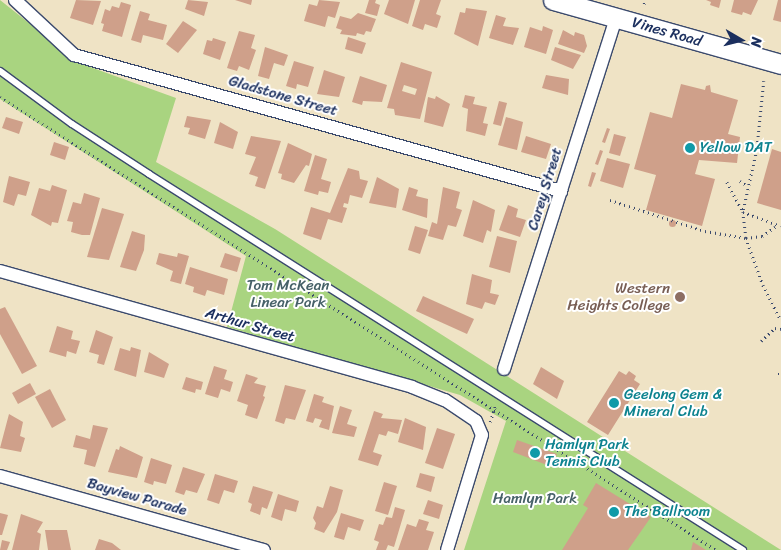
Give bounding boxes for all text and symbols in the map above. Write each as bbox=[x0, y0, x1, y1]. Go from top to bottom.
street label: Vines Road bbox=[630, 13, 704, 51]
north arrow bbox=[716, 15, 766, 65]
text: N bbox=[743, 36, 769, 49]
street label: Gladstone Street bbox=[227, 72, 339, 120]
place label: Yellow DAT bbox=[700, 139, 772, 157]
marker: Yellow DAT bbox=[684, 142, 696, 154]
street label: Carey Street bbox=[524, 145, 566, 233]
park label: Tom McKean Linear Park bbox=[247, 276, 329, 311]
place label: Western Heights College bbox=[567, 279, 670, 314]
marker: Western Heights College bbox=[674, 291, 686, 303]
street label: Arthur Street bbox=[203, 304, 297, 346]
place label: Geelong Gem & Mineral Club bbox=[624, 385, 722, 420]
marker: Geelong Gem & Mineral Club bbox=[608, 397, 620, 409]
place label: Hamlyn Park Tennis Club bbox=[545, 435, 629, 470]
marker: Hamlyn Park Tennis Club bbox=[529, 447, 541, 459]
street label: Bayview Parade bbox=[85, 474, 189, 520]
park label: Hamlyn Park bbox=[493, 490, 577, 508]
place label: The Ballroom bbox=[624, 503, 710, 521]
marker: The Ballroom bbox=[608, 506, 620, 518]

